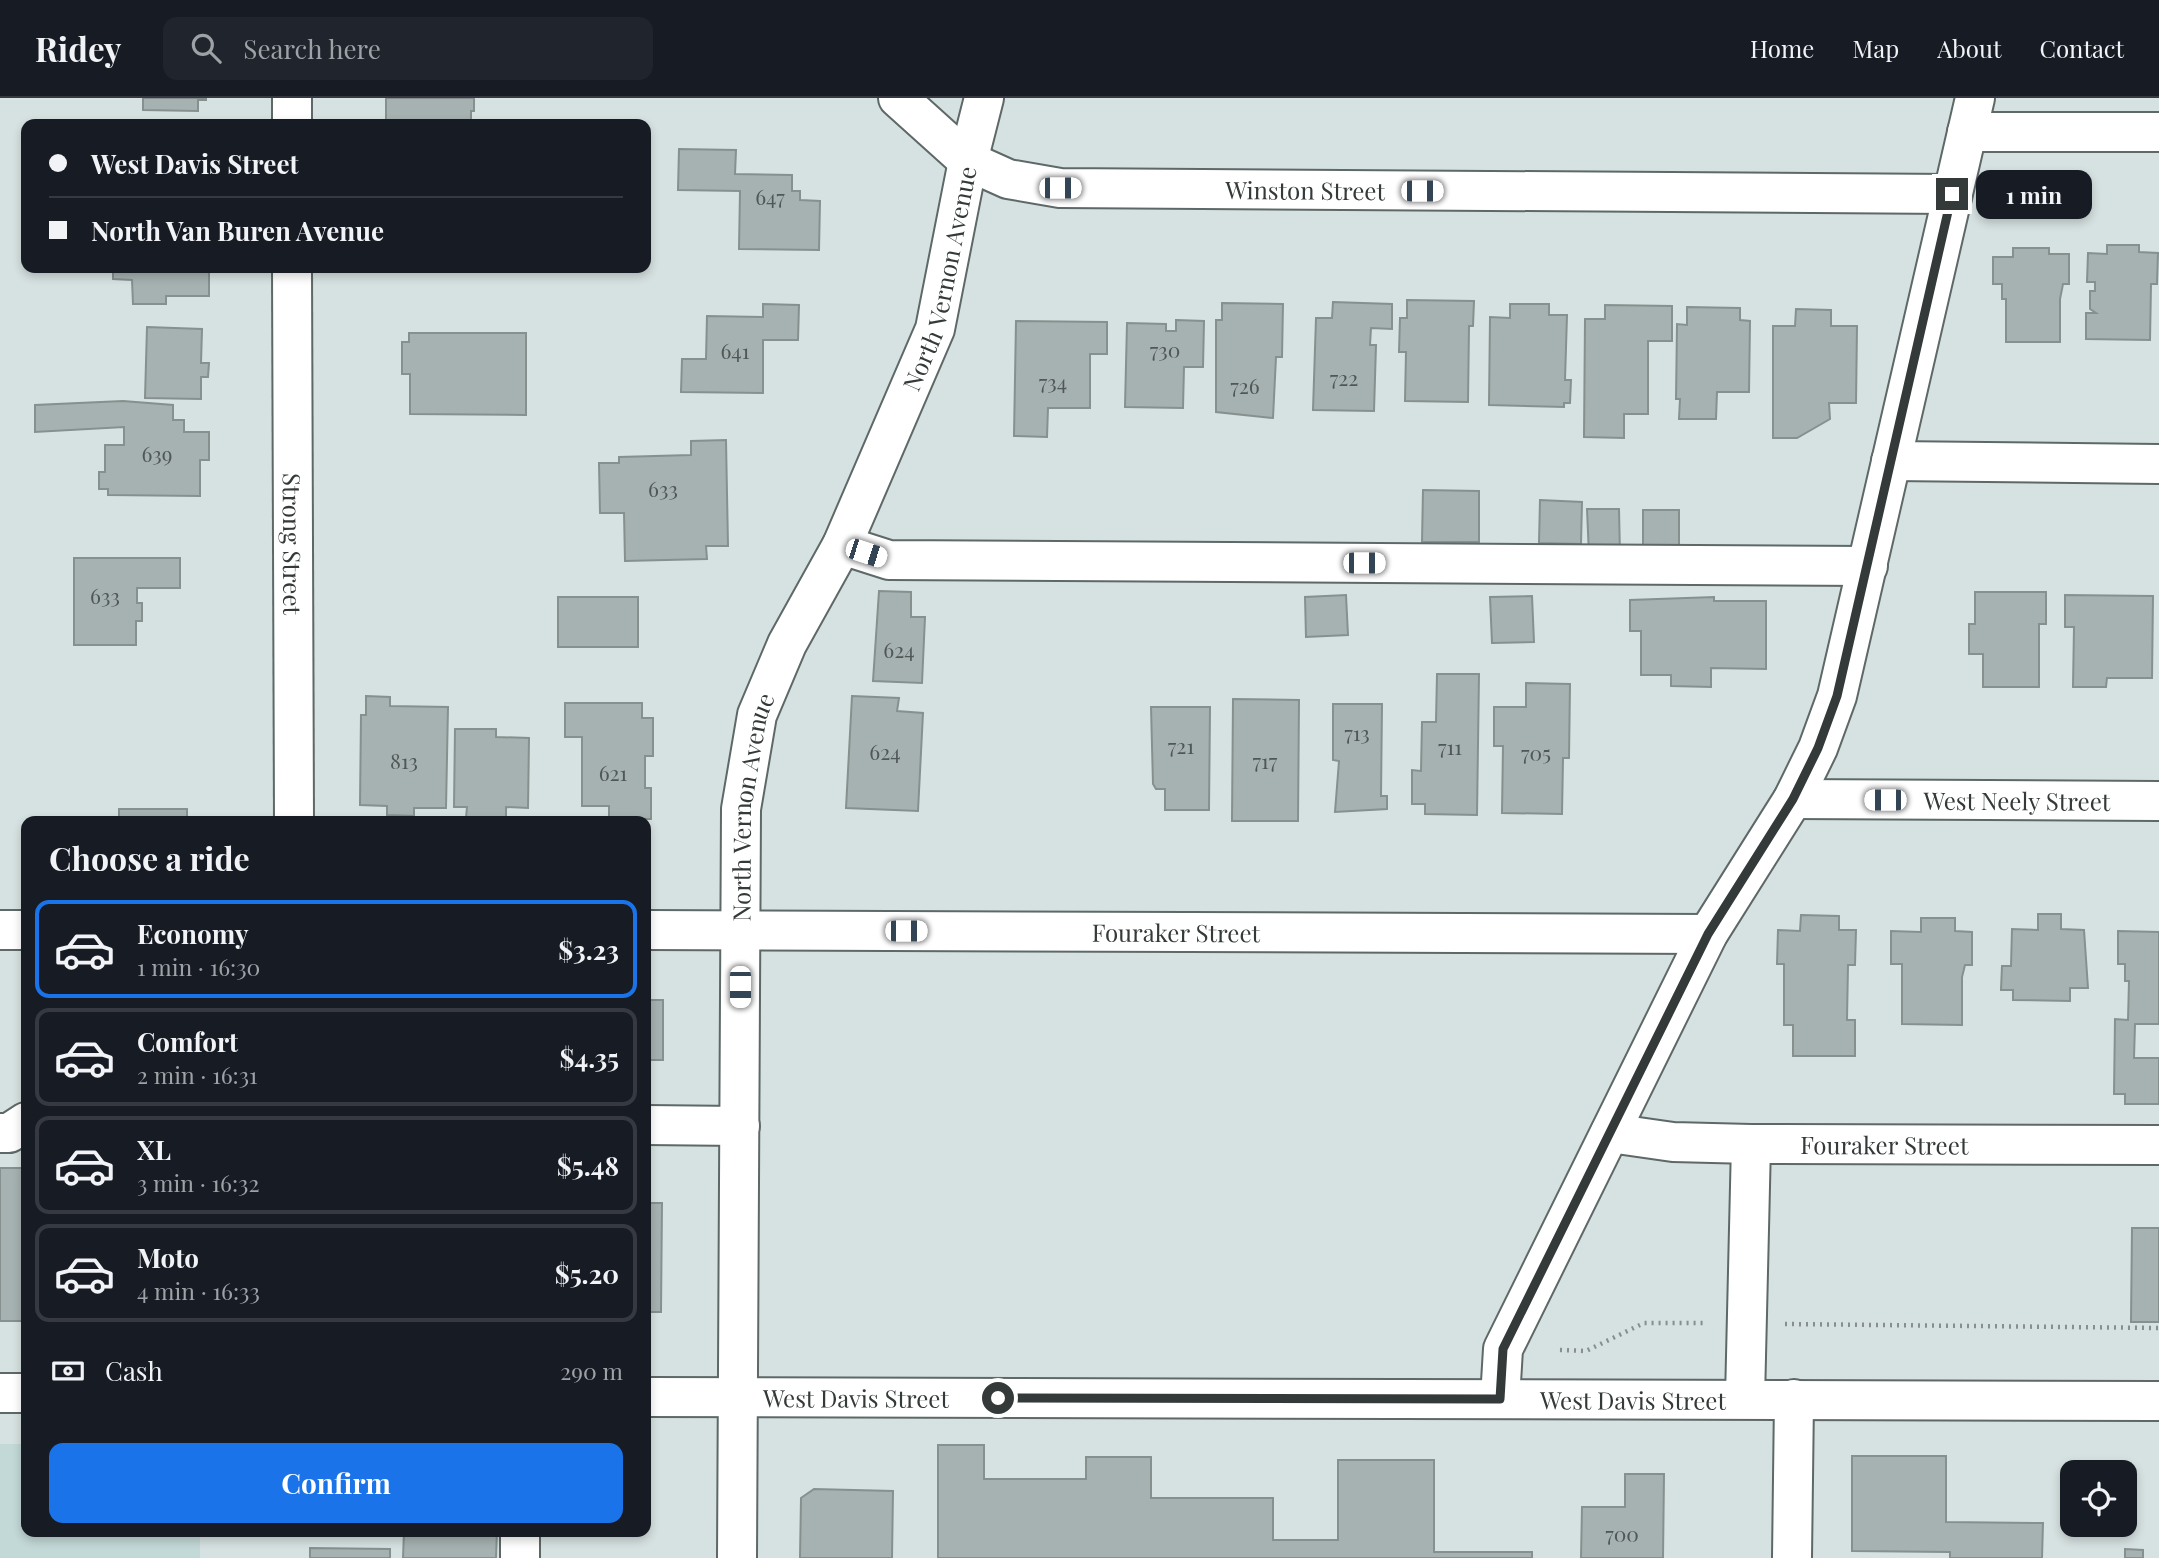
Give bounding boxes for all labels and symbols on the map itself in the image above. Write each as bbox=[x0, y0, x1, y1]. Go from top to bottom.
street label: North Vernon Avenue bbox=[894, 163, 983, 395]
callout: 1 min bbox=[1976, 170, 2092, 218]
street label: Winston Street bbox=[1224, 173, 1386, 206]
car bbox=[1040, 178, 1082, 199]
route end bbox=[1936, 178, 1968, 210]
car bbox=[1402, 181, 1444, 202]
house number: 647 bbox=[755, 182, 785, 210]
house number: 730 bbox=[1150, 335, 1180, 363]
house number: 641 bbox=[720, 336, 750, 364]
house number: 722 bbox=[1330, 363, 1358, 391]
house number: 734 bbox=[1039, 367, 1067, 395]
house number: 726 bbox=[1230, 371, 1260, 399]
house number: 639 bbox=[141, 439, 173, 467]
street label: Strong Street bbox=[277, 473, 309, 616]
house number: 633 bbox=[648, 474, 678, 502]
car bbox=[843, 537, 890, 569]
car bbox=[1344, 553, 1386, 574]
house number: 633 bbox=[90, 581, 120, 609]
house number: 624 bbox=[883, 635, 915, 663]
street label: North Vernon Avenue bbox=[724, 687, 781, 922]
house number: 713 bbox=[1344, 718, 1370, 746]
house number: 721 bbox=[1168, 731, 1194, 759]
house number: 711 bbox=[1438, 732, 1462, 760]
house number: 624 bbox=[869, 737, 901, 765]
house number: 705 bbox=[1521, 738, 1551, 766]
house number: 813 bbox=[390, 746, 418, 774]
house number: 717 bbox=[1253, 746, 1278, 774]
house number: 621 bbox=[599, 758, 628, 786]
street label: West Neely Street bbox=[1923, 784, 2111, 817]
car bbox=[1865, 790, 1907, 811]
street label: Fouraker Street bbox=[1092, 916, 1261, 948]
car bbox=[886, 921, 928, 942]
car bbox=[730, 966, 751, 1008]
street label: Fouraker Street bbox=[1800, 1128, 1969, 1161]
street label: West Davis Street bbox=[762, 1381, 950, 1414]
route start bbox=[982, 1382, 1014, 1414]
street label: West Davis Street bbox=[1539, 1383, 1727, 1416]
house number: 700 bbox=[1605, 1519, 1639, 1547]

